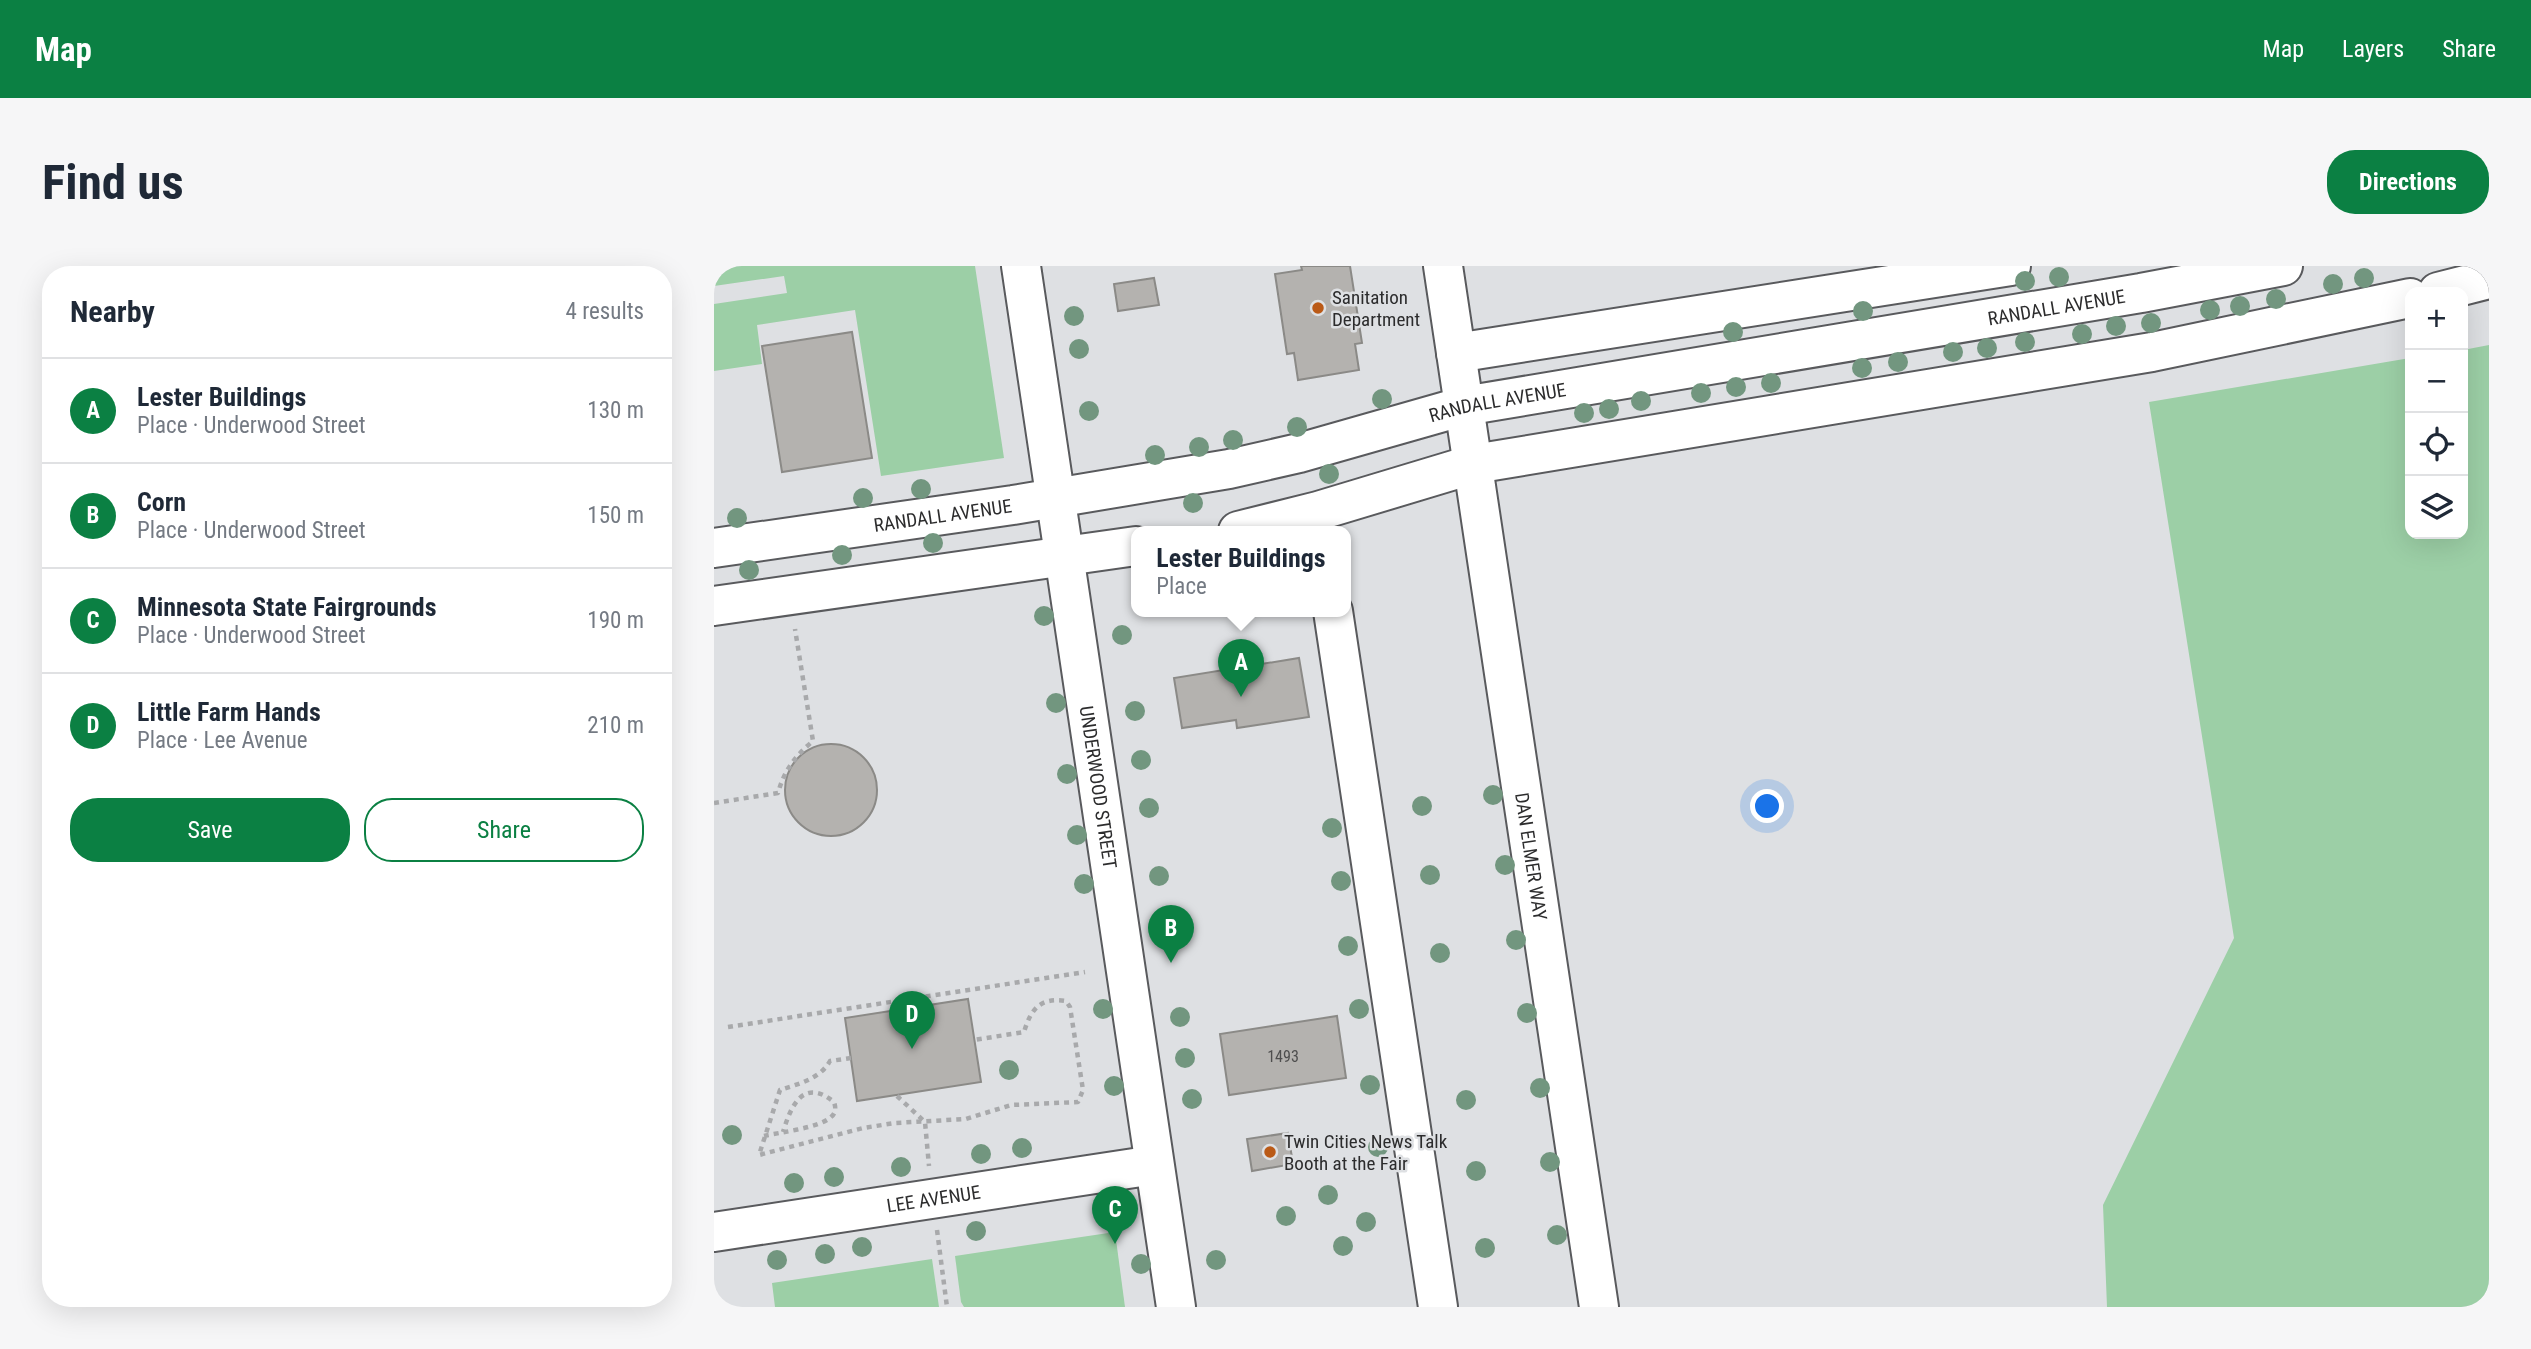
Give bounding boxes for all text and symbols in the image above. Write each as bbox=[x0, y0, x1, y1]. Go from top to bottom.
text: Map bbox=[35, 30, 92, 69]
text: Map bbox=[2263, 35, 2304, 63]
text: Layers bbox=[2342, 35, 2404, 63]
text: Share bbox=[2442, 35, 2496, 63]
button: Directions bbox=[2327, 150, 2489, 214]
text: Find us bbox=[42, 154, 184, 211]
street label: RANDALL AVENUE bbox=[1986, 284, 2127, 330]
place label: Sanitation Department bbox=[1332, 286, 1420, 331]
map controls bbox=[2405, 287, 2468, 539]
button: + bbox=[2405, 287, 2468, 350]
text: Nearby bbox=[70, 294, 155, 329]
text: 4 results bbox=[566, 298, 644, 325]
marker: Sanitation Department bbox=[1310, 300, 1326, 316]
button: − bbox=[2405, 350, 2468, 413]
street label: RANDALL AVENUE bbox=[1426, 378, 1568, 427]
text: Lester Buildings bbox=[137, 382, 306, 412]
text: A bbox=[86, 397, 100, 424]
text: 130 m bbox=[587, 397, 644, 424]
text: Place · Underwood Street bbox=[137, 412, 366, 439]
button: locate bbox=[2405, 413, 2468, 476]
button: layers bbox=[2405, 476, 2468, 539]
text: Corn bbox=[137, 487, 186, 517]
street label: RANDALL AVENUE bbox=[872, 494, 1013, 536]
text: B bbox=[87, 502, 99, 529]
text: 150 m bbox=[587, 502, 644, 529]
text: Place · Underwood Street bbox=[137, 517, 366, 544]
popup bbox=[1131, 526, 1351, 617]
text: Lester Buildings bbox=[1156, 543, 1326, 573]
text: Place bbox=[1156, 573, 1207, 600]
text: Minnesota State Fairgrounds bbox=[137, 592, 437, 622]
text: C bbox=[86, 607, 100, 634]
text: 190 m bbox=[587, 607, 644, 634]
text: Place · Underwood Street bbox=[137, 622, 366, 649]
pin: A bbox=[1218, 639, 1264, 697]
text: Little Farm Hands bbox=[137, 697, 321, 727]
street label: UNDERWOOD STREET bbox=[1075, 704, 1122, 870]
text: D bbox=[87, 712, 100, 739]
text: 210 m bbox=[587, 712, 644, 739]
text: Place · Lee Avenue bbox=[137, 727, 308, 754]
your location bbox=[1750, 789, 1784, 823]
street label: DAN ELMER WAY bbox=[1511, 791, 1552, 922]
button: Save bbox=[70, 798, 350, 862]
button: Share bbox=[364, 798, 644, 862]
pin: B bbox=[1148, 905, 1194, 963]
pin: D bbox=[889, 991, 935, 1049]
house number: 1493 bbox=[1267, 1047, 1299, 1066]
place label: Twin Cities News Talk Booth at the Fair bbox=[1284, 1130, 1448, 1175]
marker: Twin Cities News Talk Booth at the Fair bbox=[1262, 1144, 1278, 1160]
street label: LEE AVENUE bbox=[885, 1180, 982, 1217]
pin: C bbox=[1092, 1186, 1138, 1244]

